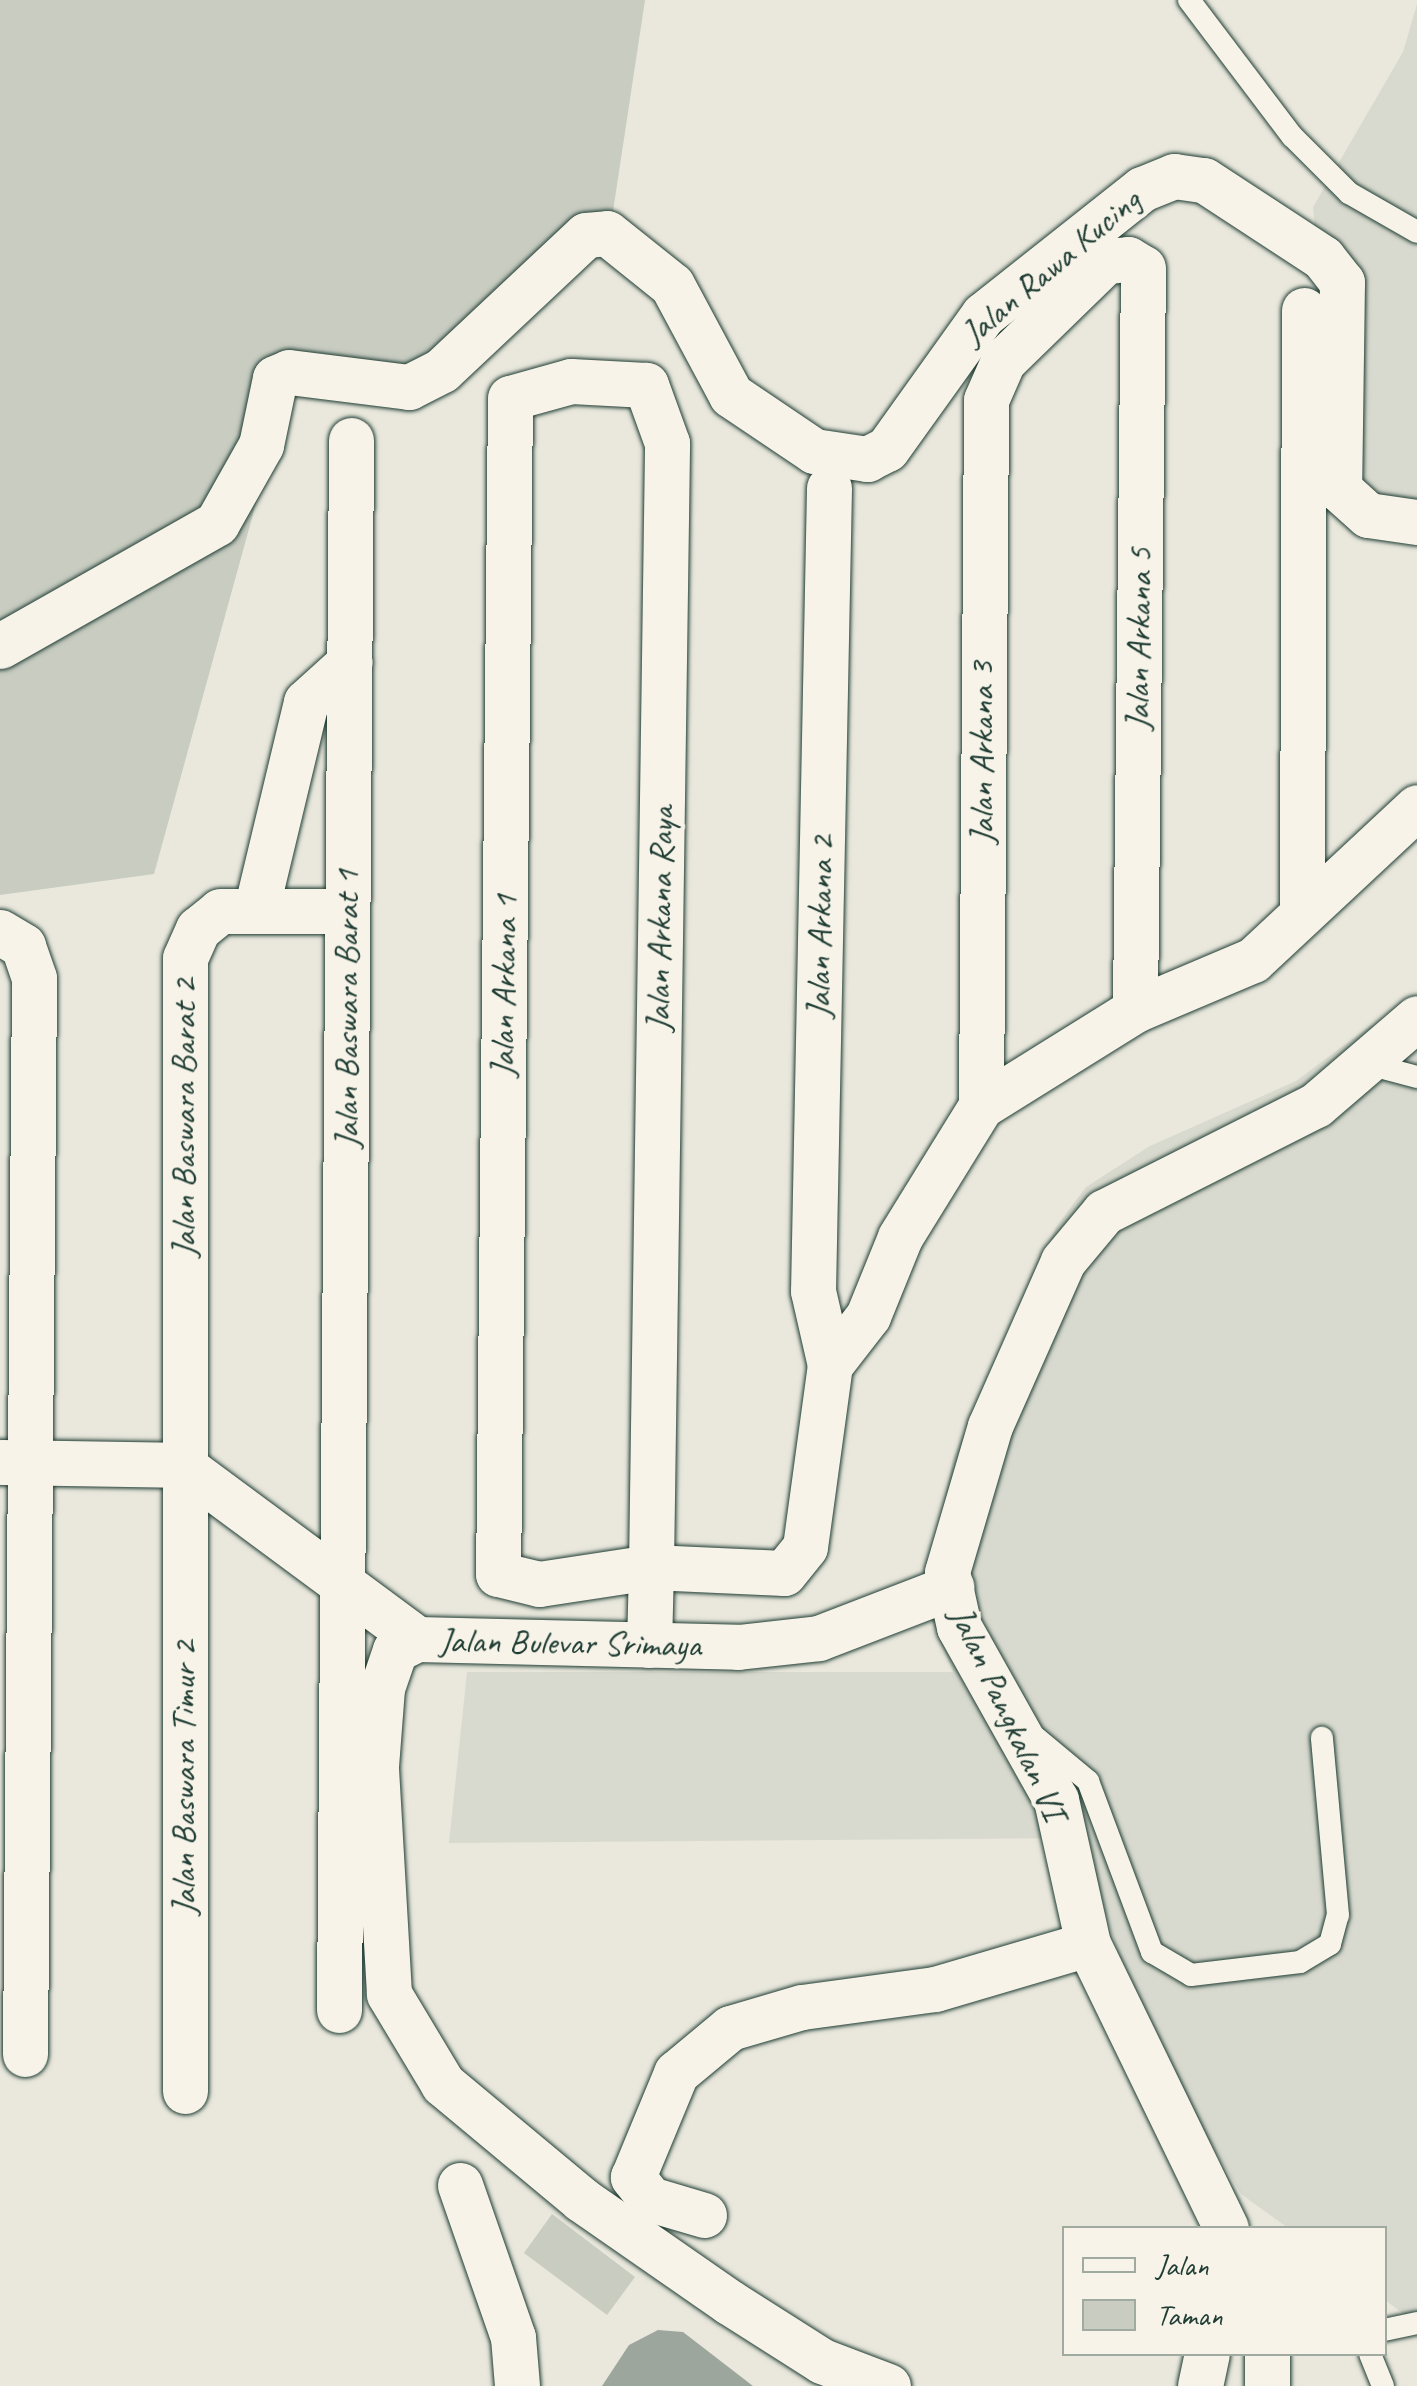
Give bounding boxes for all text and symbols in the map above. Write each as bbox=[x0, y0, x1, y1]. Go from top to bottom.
street label: Jalan Rawa Kucing bbox=[954, 180, 1148, 354]
street label: Jalan Arkana 5 bbox=[1116, 548, 1162, 730]
street label: Jalan Arkana 3 bbox=[961, 662, 1003, 844]
street label: Jalan Arkana Raya bbox=[637, 806, 683, 1032]
street label: Jalan Arkana 2 bbox=[797, 836, 843, 1018]
street label: Jalan Baswara Barat 1 bbox=[326, 870, 368, 1148]
street label: Jalan Arkana 1 bbox=[481, 895, 527, 1077]
street label: Jalan Baswara Barat 2 bbox=[163, 979, 205, 1257]
street label: Jalan Pangkalan VI bbox=[940, 1600, 1076, 1826]
street label: Jalan Bulevar Srimaya bbox=[438, 1620, 702, 1666]
street label: Jalan Baswara Timur 2 bbox=[163, 1641, 205, 1915]
legend bbox=[1062, 2226, 1387, 2356]
text: Jalan bbox=[1156, 2246, 1209, 2284]
text: Taman bbox=[1156, 2296, 1222, 2334]

